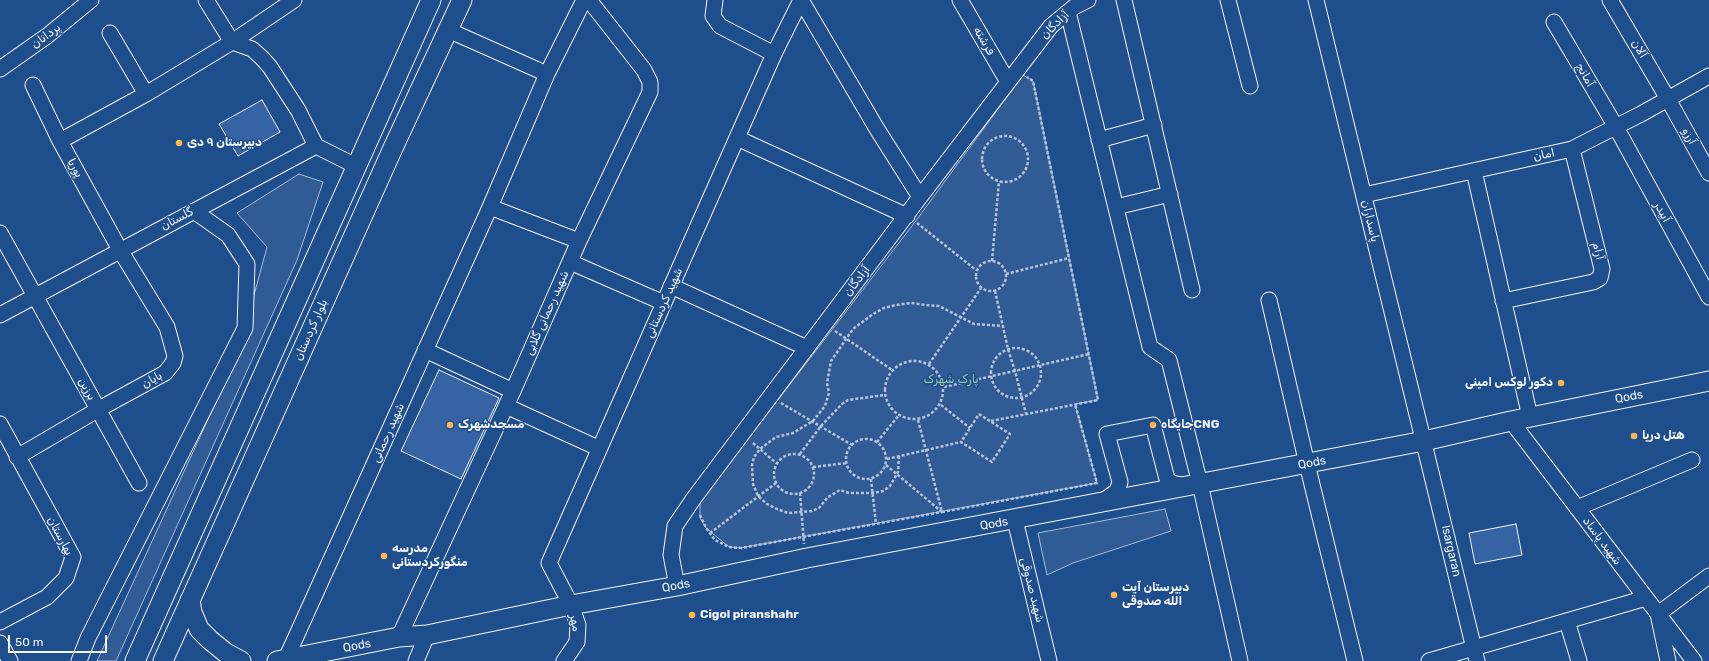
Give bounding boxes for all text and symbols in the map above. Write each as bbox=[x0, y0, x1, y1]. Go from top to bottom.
street label: آزادگان bbox=[1038, 8, 1072, 42]
street label: پردانان bbox=[28, 20, 64, 52]
street label: فرشته bbox=[970, 24, 998, 58]
street label: آلان bbox=[1628, 37, 1650, 61]
street label: آمانج bbox=[1572, 60, 1598, 90]
street label: آرزو bbox=[1679, 125, 1699, 147]
place label: دبیرستان ۹ دی bbox=[187, 136, 262, 150]
marker: دبیرستان ۹ دی bbox=[174, 138, 184, 148]
street label: امان bbox=[1532, 146, 1556, 164]
street label: پوریا bbox=[64, 156, 86, 180]
street label: پاسداران bbox=[1358, 198, 1382, 244]
street label: آبیدر bbox=[1650, 199, 1674, 225]
street label: گلستان bbox=[158, 204, 196, 234]
street label: آرام bbox=[1589, 241, 1607, 261]
street label: آزادگان bbox=[841, 263, 873, 299]
street label: شهید کردستانی bbox=[642, 266, 686, 340]
street label: شهید رحمانی گلابی bbox=[522, 268, 572, 358]
street label: بلوار کردستان bbox=[291, 297, 331, 363]
street label: بایان bbox=[139, 368, 165, 392]
park label: پارک شهرک bbox=[924, 373, 978, 387]
street label: برزین bbox=[75, 375, 99, 403]
place label: دکور لوکس امینی bbox=[1465, 376, 1553, 390]
marker: دکور لوکس امینی bbox=[1556, 378, 1566, 388]
street label: Qods bbox=[1614, 387, 1644, 407]
street label: شهید رحمانی bbox=[368, 401, 408, 465]
place label: مسجدشهرک bbox=[458, 418, 524, 432]
place label: جایگاهCNG bbox=[1161, 418, 1219, 432]
marker: مسجدشهرک bbox=[445, 420, 455, 430]
marker: جایگاهCNG bbox=[1148, 420, 1158, 430]
place label: هتل دریا bbox=[1642, 429, 1685, 443]
marker: هتل دریا bbox=[1629, 431, 1639, 441]
street label: Qods bbox=[1297, 453, 1327, 473]
street label: بهارستان bbox=[44, 514, 76, 558]
street label: Qods bbox=[979, 514, 1009, 534]
street label: شهید پاساد bbox=[1579, 514, 1625, 568]
street label: Isargaran bbox=[1438, 524, 1464, 578]
place label: مدرسه منگورکردستانی bbox=[392, 542, 468, 570]
marker: مدرسه منگورکردستانی bbox=[379, 551, 389, 561]
street label: شهید صدوقی bbox=[1017, 556, 1047, 624]
street label: Qods bbox=[661, 576, 691, 596]
place label: دبیرستان آیت الله صدوقی bbox=[1122, 581, 1189, 609]
marker: دبیرستان آیت الله صدوقی bbox=[1109, 590, 1119, 600]
place label: Cigol piranshahr bbox=[700, 608, 799, 622]
marker: Cigol piranshahr bbox=[687, 610, 697, 620]
street label: مهر bbox=[566, 613, 584, 633]
scale bar bbox=[10, 627, 109, 653]
text: 50 m bbox=[15, 635, 43, 649]
street label: Qods bbox=[342, 636, 372, 656]

